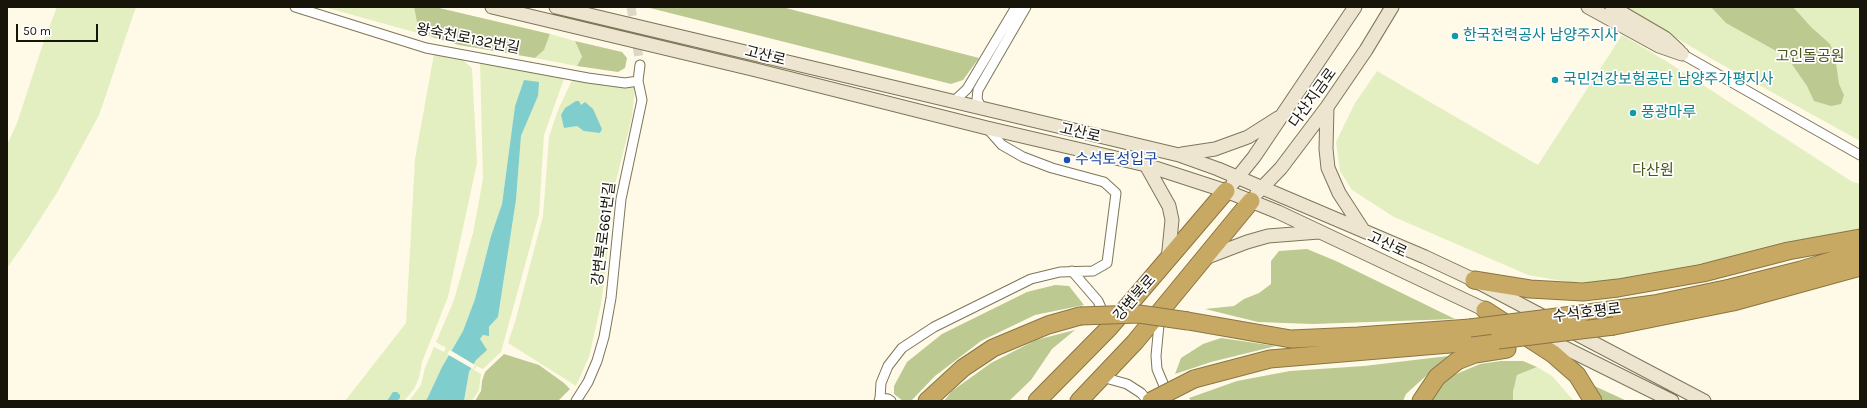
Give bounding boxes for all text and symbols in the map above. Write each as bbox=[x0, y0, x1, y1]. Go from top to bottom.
scale bar bbox=[18, 16, 100, 42]
street label: 왕숙천로132번길 bbox=[415, 20, 521, 58]
text: 50 m bbox=[23, 24, 51, 38]
place label: 한국전력공사 남양주지사 bbox=[1463, 27, 1618, 45]
marker: 한국전력공사 남양주지사 bbox=[1450, 31, 1460, 41]
street label: 고산로 bbox=[743, 42, 787, 70]
park label: 고인돌공원 bbox=[1776, 48, 1844, 66]
street label: 다산지금로 bbox=[1285, 65, 1341, 131]
place label: 국민건강보험공단 남양주가평지사 bbox=[1563, 71, 1774, 89]
marker: 국민건강보험공단 남양주가평지사 bbox=[1550, 75, 1560, 85]
place label: 풍광마루 bbox=[1641, 104, 1696, 122]
marker: 풍광마루 bbox=[1628, 108, 1638, 118]
street label: 고산로 bbox=[1058, 120, 1102, 146]
place label: 수석토성입구 bbox=[1075, 151, 1158, 169]
marker: 수석토성입구 bbox=[1062, 155, 1072, 165]
park label: 다산원 bbox=[1632, 162, 1674, 180]
street label: 강변북로661번길 bbox=[589, 181, 619, 287]
street label: 고산로 bbox=[1364, 228, 1410, 262]
street label: 강변북로 bbox=[1110, 271, 1160, 325]
street label: 수석호평로 bbox=[1552, 300, 1622, 326]

